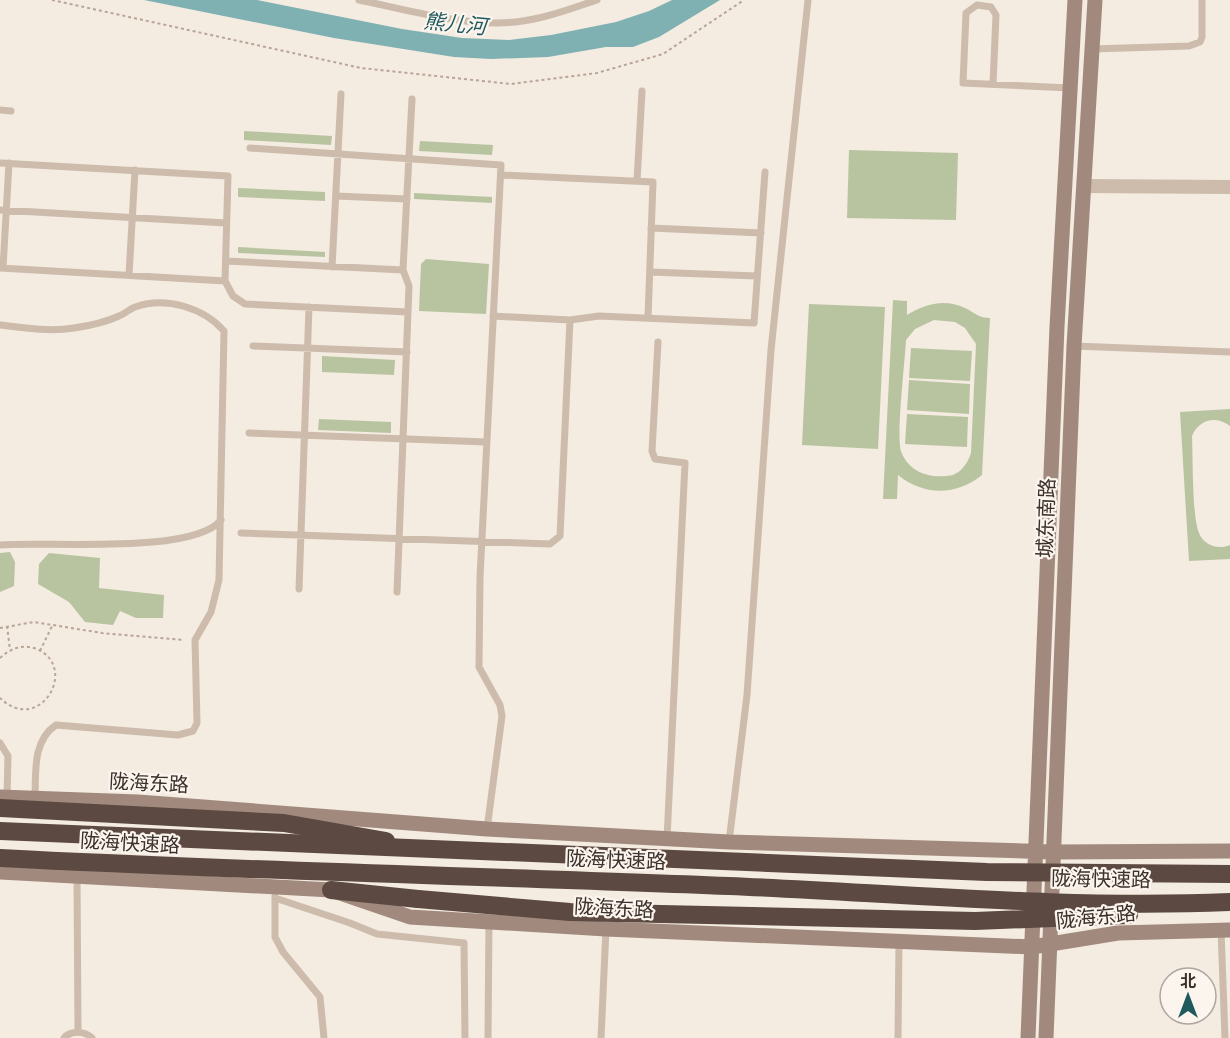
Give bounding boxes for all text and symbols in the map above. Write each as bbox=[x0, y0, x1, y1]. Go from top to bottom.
water label: 熊儿河 bbox=[422, 8, 492, 40]
street label: 城东南路 bbox=[1033, 478, 1059, 558]
street label: 陇海东路 bbox=[108, 769, 190, 797]
street label: 陇海快速路 bbox=[79, 828, 181, 858]
street label: 陇海快速路 bbox=[566, 846, 666, 874]
street label: 陇海快速路 bbox=[1051, 866, 1151, 892]
street label: 陇海东路 bbox=[573, 894, 655, 922]
street label: 陇海东路 bbox=[1055, 901, 1137, 933]
north arrow bbox=[1158, 966, 1218, 1026]
text: 北 bbox=[1180, 972, 1196, 991]

